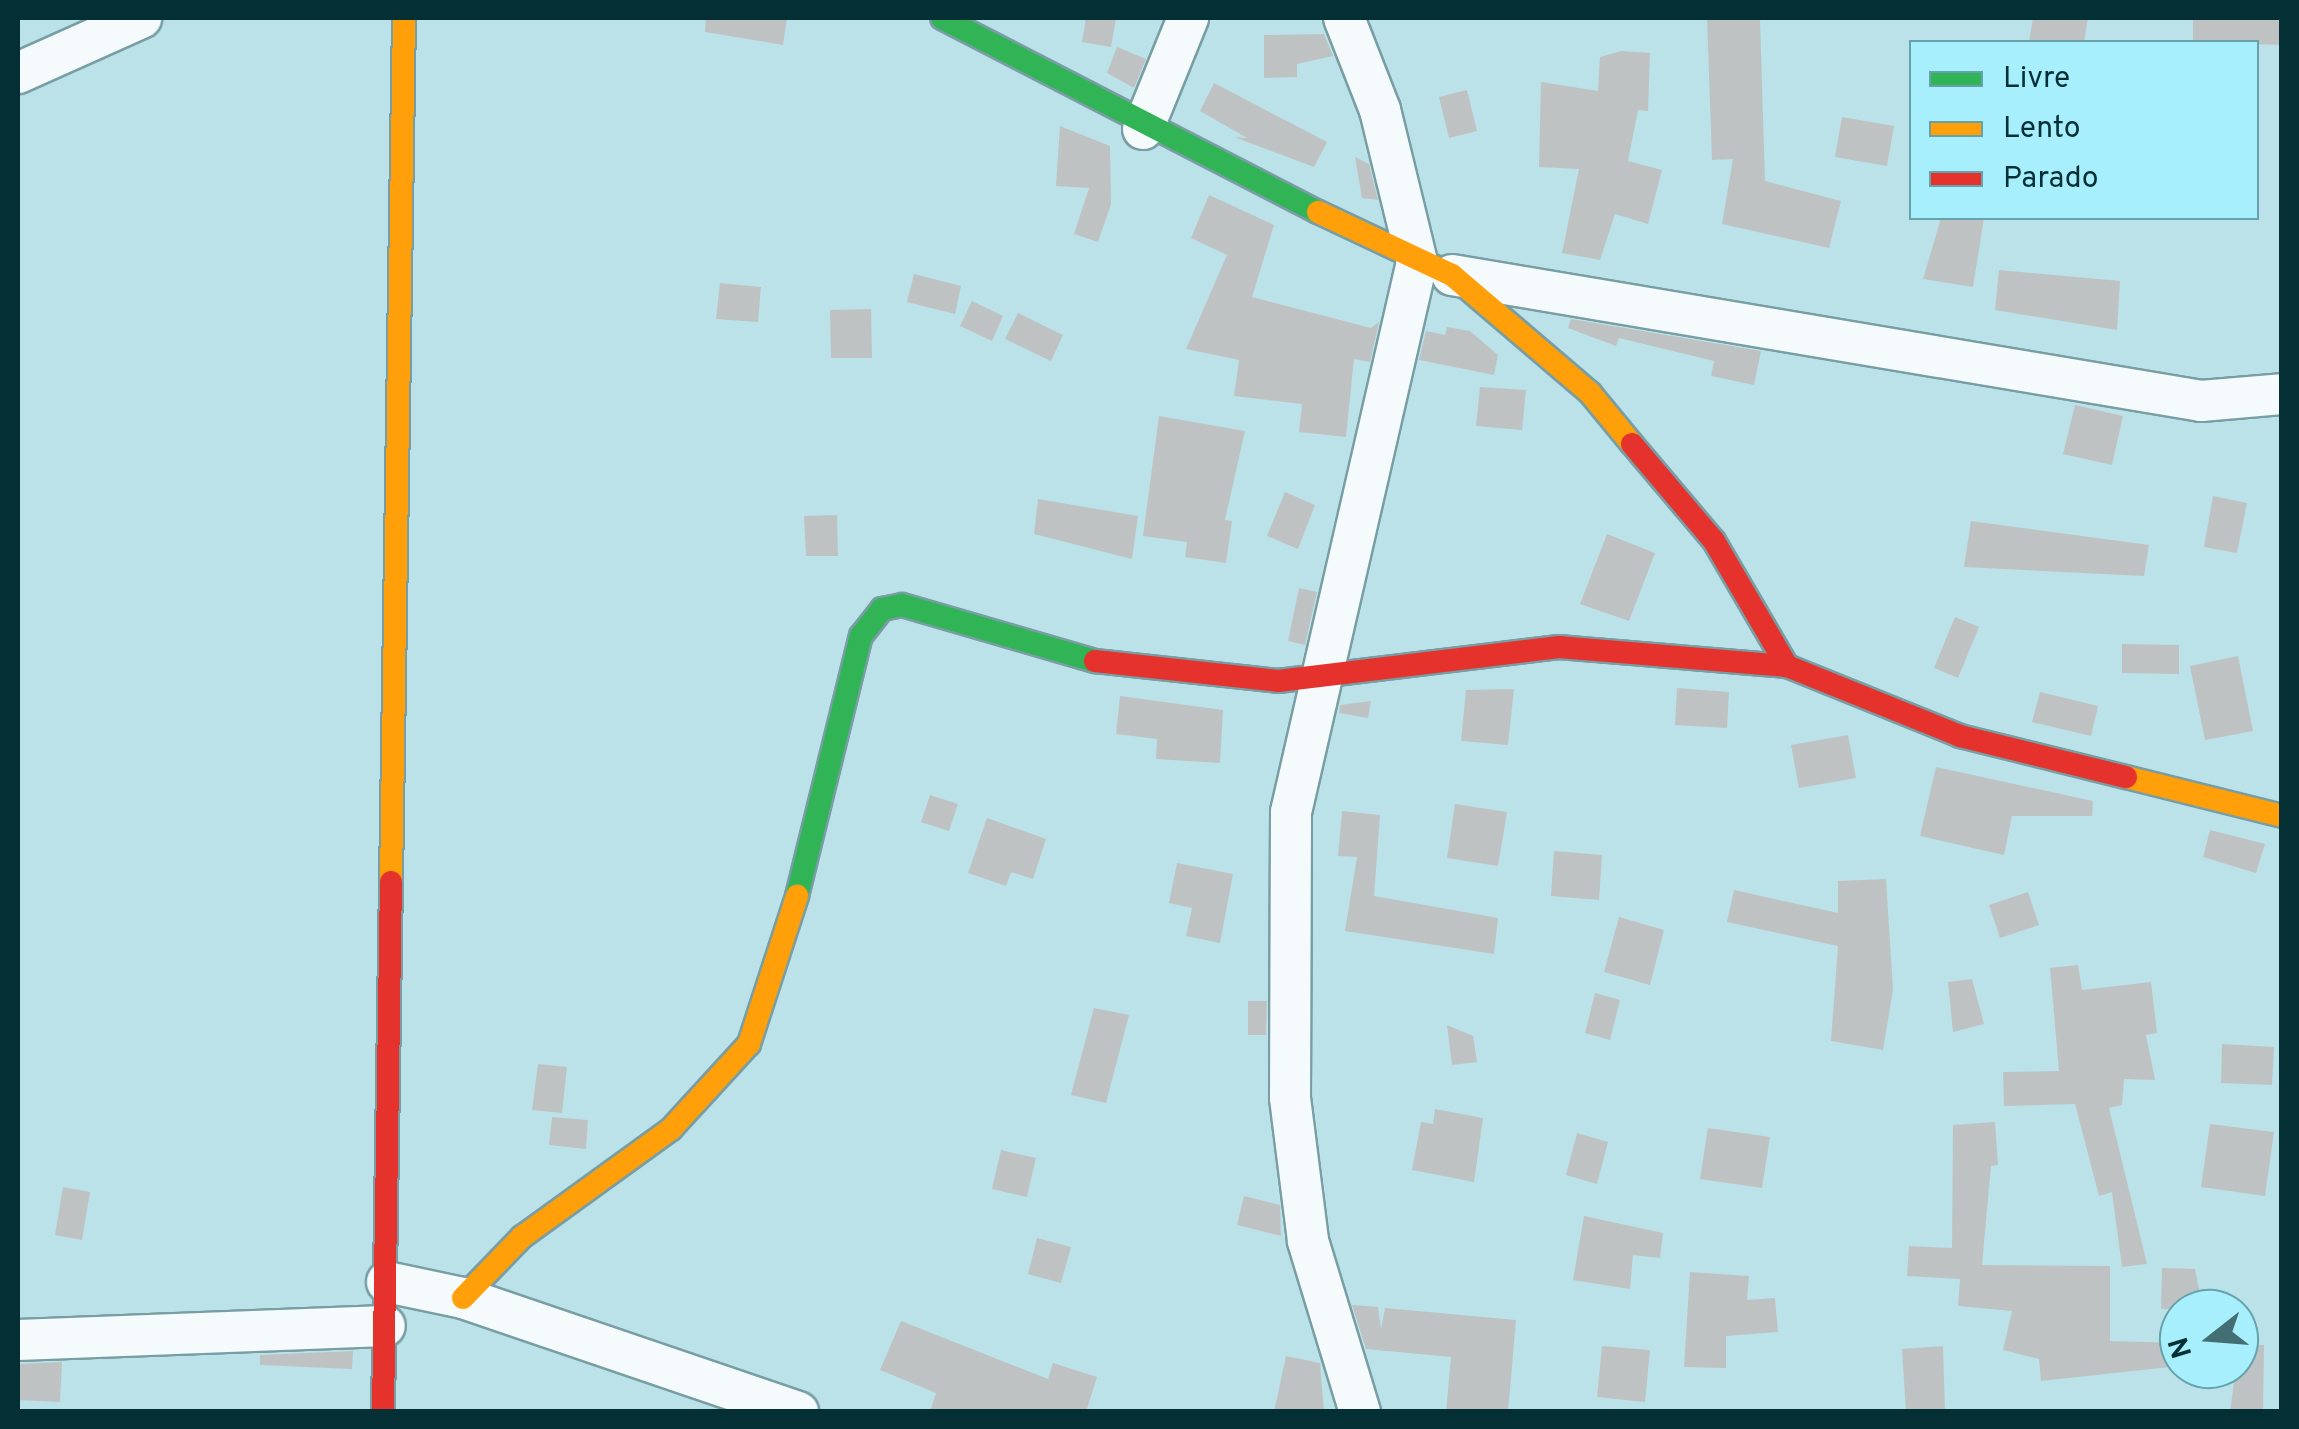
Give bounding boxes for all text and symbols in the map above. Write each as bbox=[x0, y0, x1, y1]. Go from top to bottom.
legend bbox=[1909, 40, 2259, 220]
text: Livre bbox=[2003, 61, 2070, 98]
text: Lento bbox=[2003, 111, 2080, 148]
text: Parado bbox=[2003, 161, 2098, 198]
north arrow bbox=[2159, 1289, 2259, 1389]
text: N bbox=[2162, 1332, 2202, 1362]

